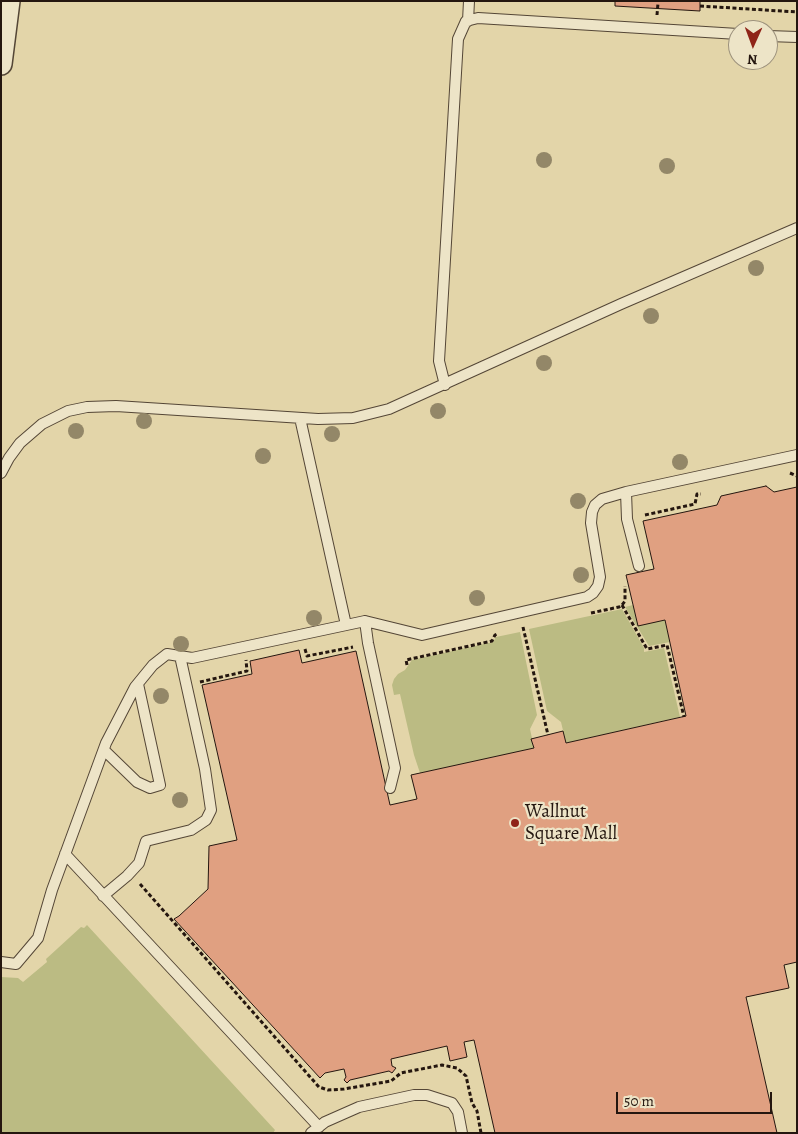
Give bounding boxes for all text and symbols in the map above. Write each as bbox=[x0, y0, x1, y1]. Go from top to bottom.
north arrow bbox=[728, 20, 778, 70]
text: N bbox=[747, 50, 758, 69]
place label: Wallnut Square Mall bbox=[525, 801, 617, 845]
marker: Wallnut Square Mall bbox=[509, 817, 521, 829]
scale bar bbox=[618, 1082, 774, 1114]
text: 50 m bbox=[624, 1091, 654, 1111]

